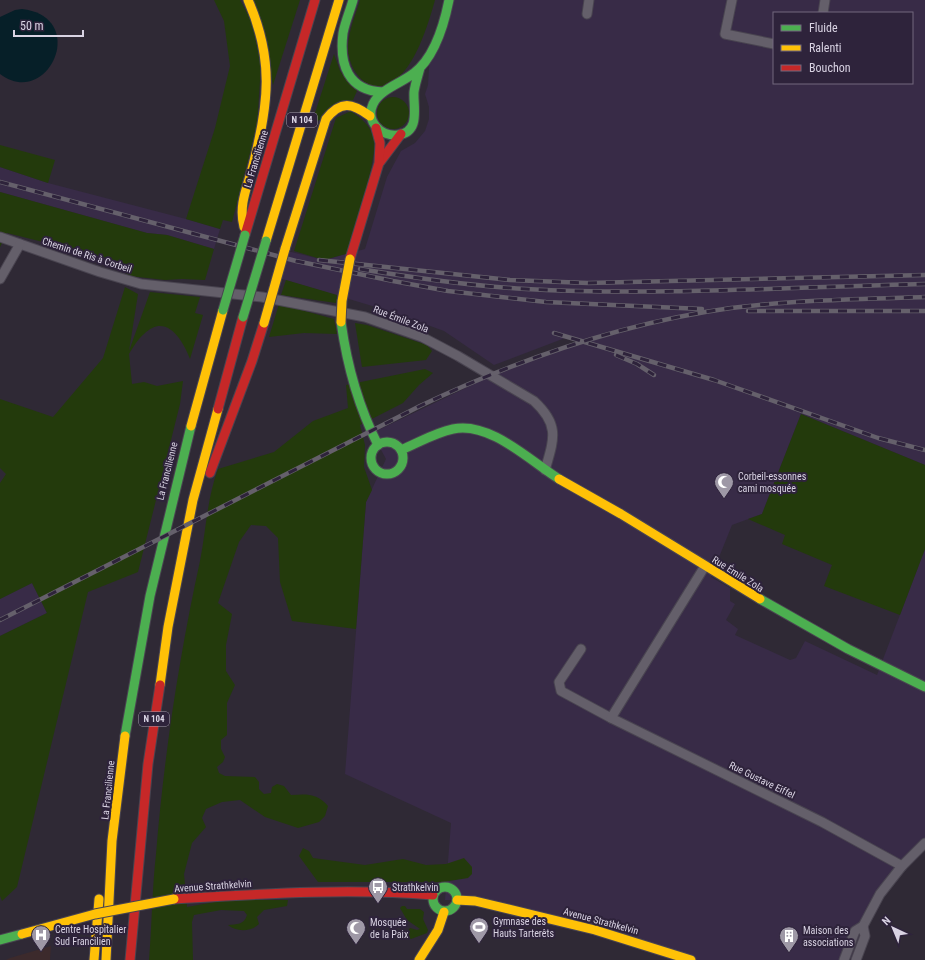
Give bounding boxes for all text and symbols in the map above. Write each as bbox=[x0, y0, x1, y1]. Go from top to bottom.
scale bar bbox=[14, 12, 83, 38]
legend bbox=[773, 12, 913, 84]
text: 50 m bbox=[20, 19, 44, 33]
text: Fluide bbox=[809, 21, 838, 35]
text: Ralenti bbox=[809, 41, 842, 55]
text: Bouchon bbox=[809, 61, 851, 75]
road number: N 104 bbox=[287, 113, 317, 127]
street label: La Francilienne bbox=[242, 129, 270, 189]
street label: Chemin de Ris à Corbeil bbox=[41, 235, 133, 275]
street label: Rue Émile Zola bbox=[372, 302, 431, 335]
street label: La Francilienne bbox=[154, 440, 180, 501]
mosque icon: Corbeil-essonnes cami mosquée bbox=[713, 471, 735, 499]
place label: Corbeil-essonnes cami mosquée bbox=[738, 471, 807, 494]
street label: Rue Émile Zola bbox=[710, 553, 766, 594]
road number: N 104 bbox=[139, 712, 169, 726]
street label: La Francilienne bbox=[99, 759, 117, 820]
street label: Rue Gustave Eiffel bbox=[727, 759, 797, 801]
bus stop icon: Strathkelvin bbox=[367, 876, 389, 904]
street label: Avenue Strathkelvin bbox=[174, 878, 252, 894]
place label: Strathkelvin bbox=[392, 882, 439, 893]
street label: Avenue Strathkelvin bbox=[562, 906, 640, 936]
north arrow bbox=[873, 908, 913, 948]
text: N bbox=[879, 914, 894, 928]
sports icon: Gymnase des Hauts Tarterêts bbox=[468, 916, 490, 944]
place label: Gymnase des Hauts Tarterêts bbox=[493, 916, 554, 939]
mosque icon: Mosquée de la Paix bbox=[345, 917, 367, 945]
place label: Mosquée de la Paix bbox=[370, 917, 409, 940]
hospital icon: Centre Hospitalier Sud Francilien bbox=[30, 924, 52, 952]
place label: Centre Hospitalier Sud Francilien bbox=[55, 924, 126, 947]
building icon: Maison des associations bbox=[778, 925, 800, 953]
place label: Maison des associations bbox=[803, 925, 854, 948]

